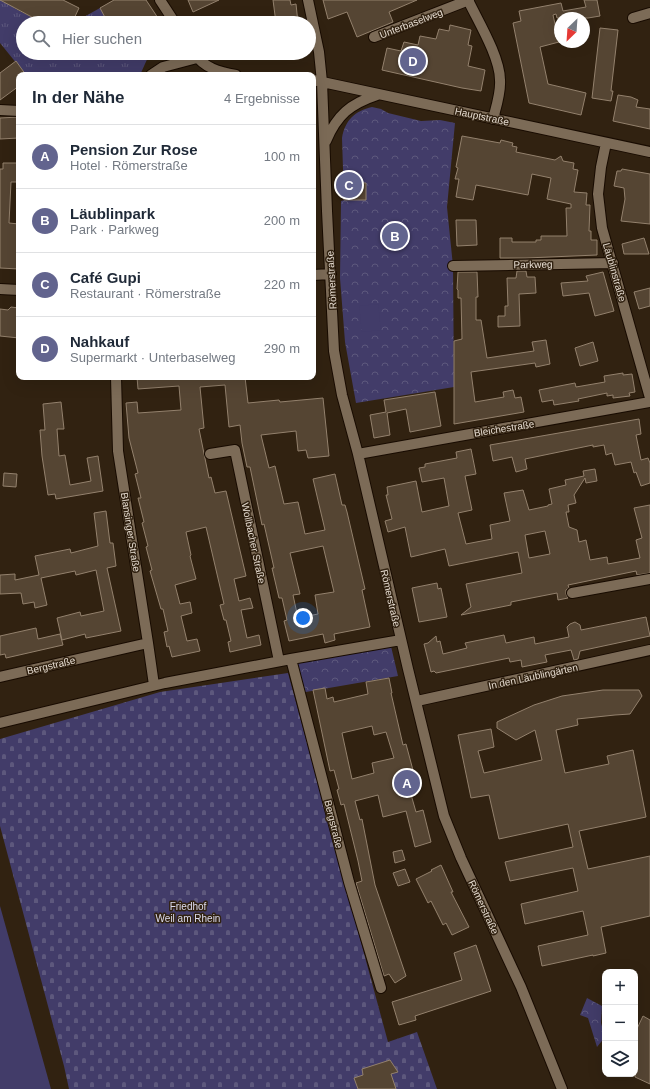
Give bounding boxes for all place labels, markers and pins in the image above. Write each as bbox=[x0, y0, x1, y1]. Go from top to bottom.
pin: D bbox=[400, 46, 426, 76]
pin: C bbox=[336, 170, 362, 200]
pin: B bbox=[382, 221, 408, 251]
pin: A bbox=[394, 768, 420, 798]

